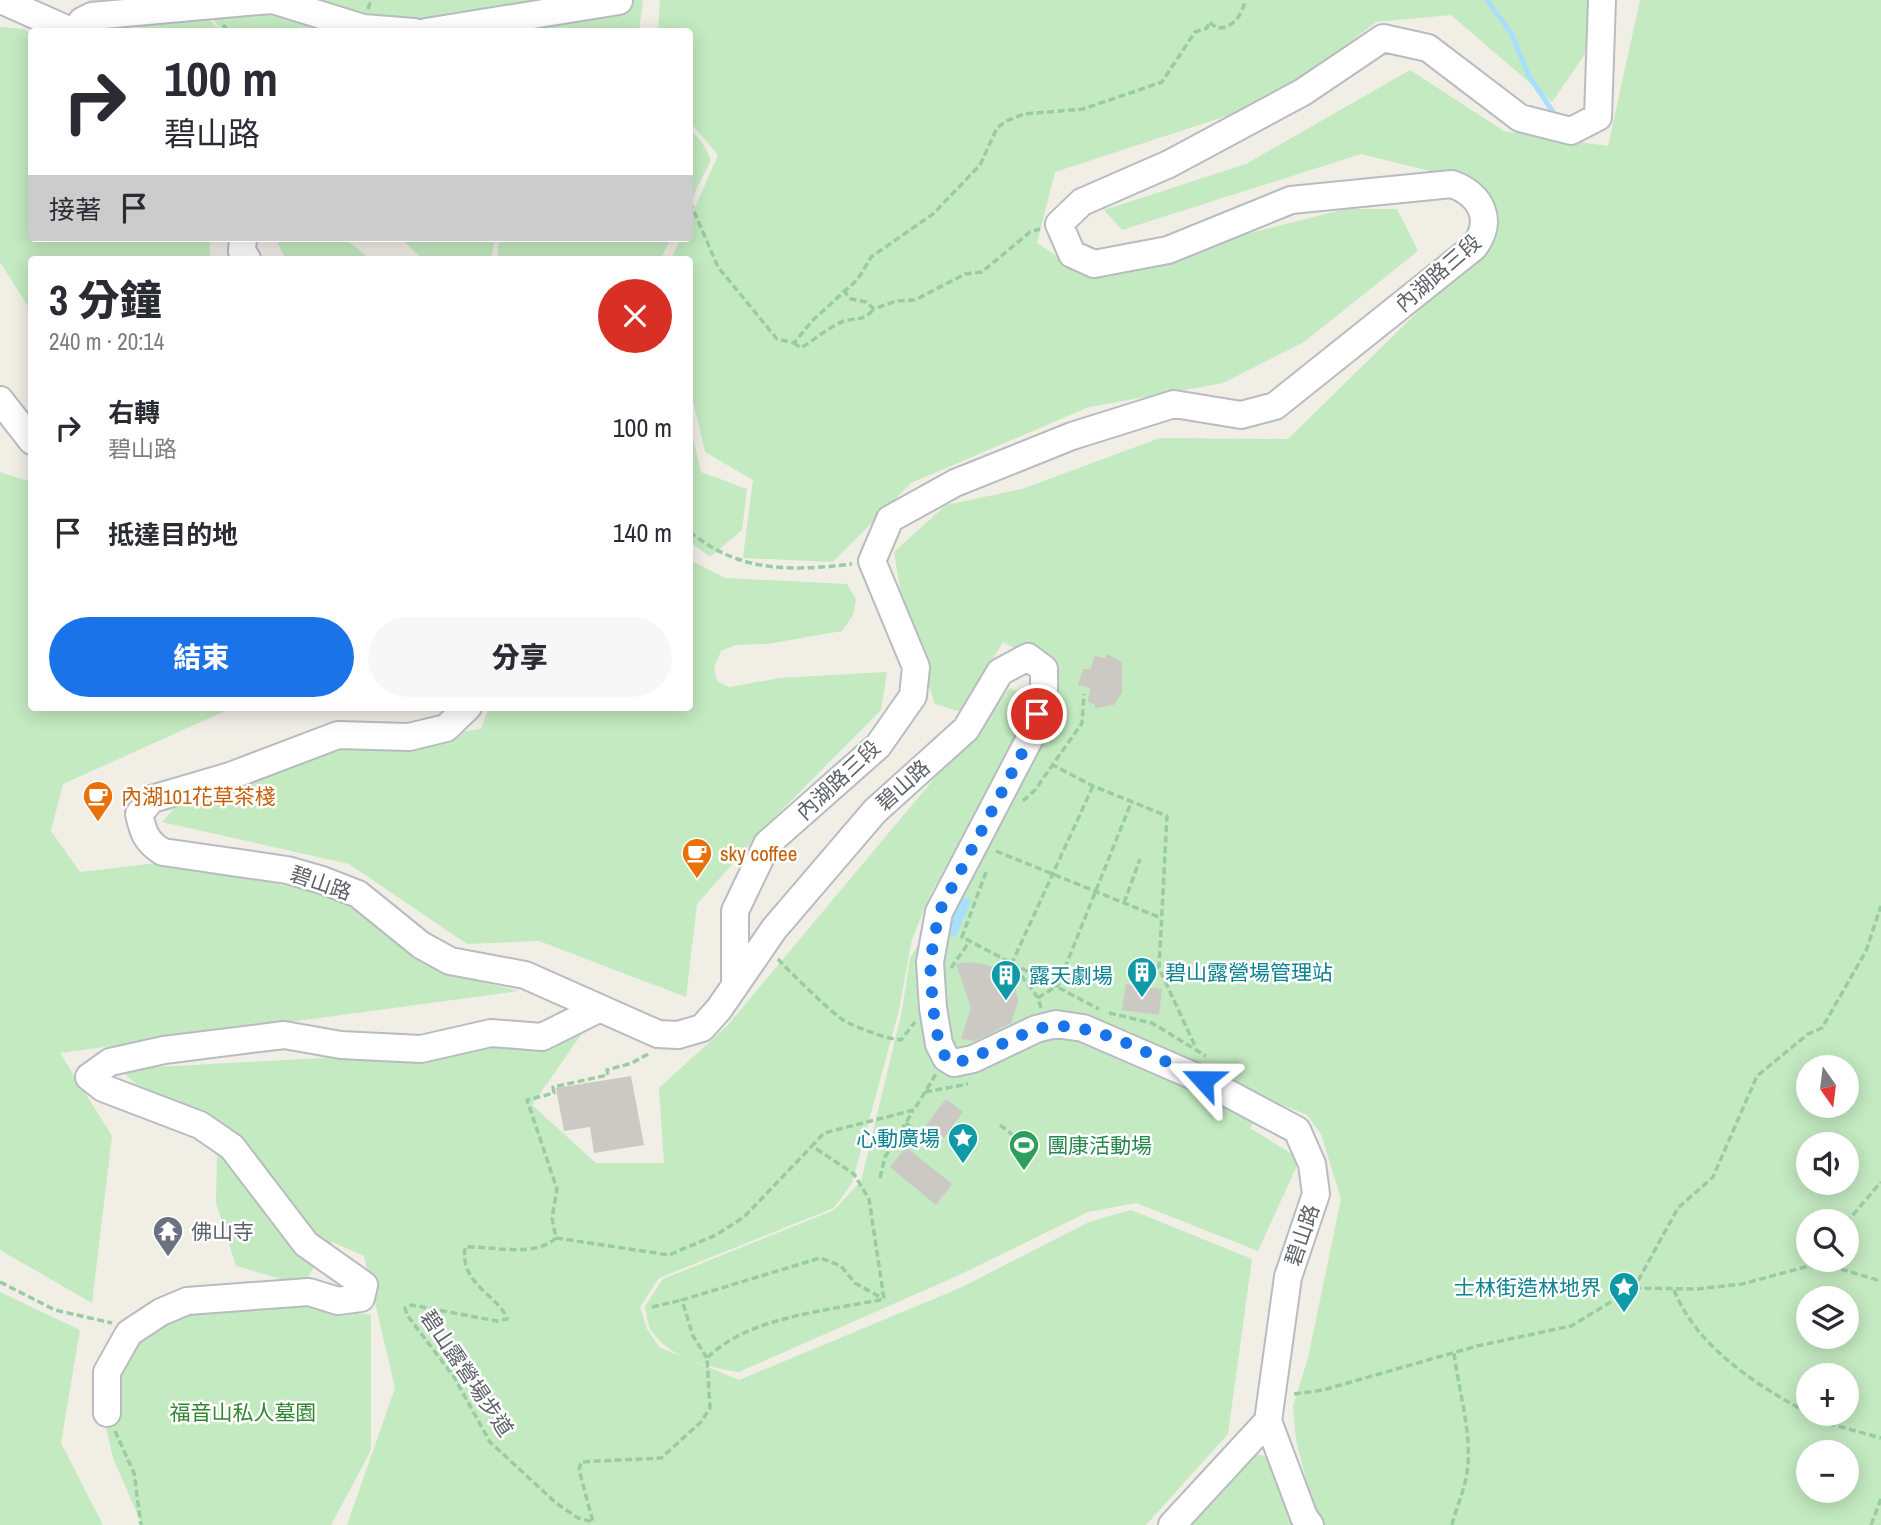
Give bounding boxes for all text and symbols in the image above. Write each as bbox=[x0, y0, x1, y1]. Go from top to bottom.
text: 100 m bbox=[164, 45, 278, 111]
icon: right bbox=[49, 56, 140, 147]
text: 碧山路 bbox=[164, 112, 260, 155]
icon: arrive bbox=[115, 189, 153, 227]
text: 接著 bbox=[49, 192, 101, 227]
street label: 內湖路三段 bbox=[1389, 228, 1487, 318]
text: 3 分鐘 bbox=[49, 272, 162, 328]
button: close bbox=[598, 279, 672, 353]
text: 240 m · 20:14 bbox=[49, 326, 164, 357]
text: 右轉 bbox=[108, 395, 160, 430]
icon: right bbox=[49, 409, 87, 447]
text: 100 m bbox=[613, 410, 672, 445]
text: 碧山路 bbox=[108, 433, 177, 464]
icon: arrive bbox=[49, 514, 87, 552]
text: 140 m bbox=[613, 515, 672, 550]
text: 抵達目的地 bbox=[108, 517, 238, 552]
button: 結束 bbox=[49, 617, 354, 697]
button: 分享 bbox=[368, 617, 672, 697]
pin bbox=[1007, 684, 1067, 744]
icon: arrive bbox=[1018, 695, 1056, 733]
street label: 內湖路三段 bbox=[790, 734, 886, 826]
street label: 碧山路 bbox=[870, 753, 936, 817]
cafe icon: 內湖101花草茶棧 bbox=[81, 779, 115, 823]
place label: 內湖101花草茶棧 bbox=[121, 782, 276, 811]
cafe icon: sky coffee bbox=[680, 836, 714, 880]
place label: sky coffee bbox=[720, 839, 797, 868]
street label: 碧山路 bbox=[286, 859, 356, 907]
building icon: 碧山露營場管理站 bbox=[1125, 955, 1159, 999]
building icon: 露天劇場 bbox=[989, 958, 1023, 1002]
place label: 碧山露營場管理站 bbox=[1165, 958, 1333, 987]
place label: 露天劇場 bbox=[1029, 961, 1113, 990]
position arrow bbox=[1166, 1043, 1240, 1117]
north arrow bbox=[1796, 1055, 1858, 1118]
map controls bbox=[1796, 1055, 1859, 1503]
place icon: 心動廣場 bbox=[946, 1121, 980, 1165]
place label: 心動廣場 bbox=[856, 1124, 940, 1153]
sports icon: 團康活動場 bbox=[1007, 1128, 1041, 1172]
place label: 團康活動場 bbox=[1047, 1131, 1152, 1160]
button: sound bbox=[1796, 1132, 1859, 1195]
street label: 碧山路 bbox=[1278, 1200, 1326, 1270]
button: search bbox=[1796, 1209, 1859, 1272]
temple icon: 佛山寺 bbox=[151, 1214, 185, 1258]
place label: 佛山寺 bbox=[191, 1217, 254, 1246]
place icon: 士林街造林地界 bbox=[1607, 1270, 1641, 1314]
place label: 士林街造林地界 bbox=[1454, 1273, 1601, 1302]
button: layers bbox=[1796, 1286, 1859, 1349]
street label: 碧山露營場步道 bbox=[414, 1304, 520, 1442]
button: + bbox=[1796, 1363, 1859, 1426]
park label: 福音山私人墓園 bbox=[170, 1398, 317, 1427]
button: − bbox=[1796, 1440, 1859, 1503]

